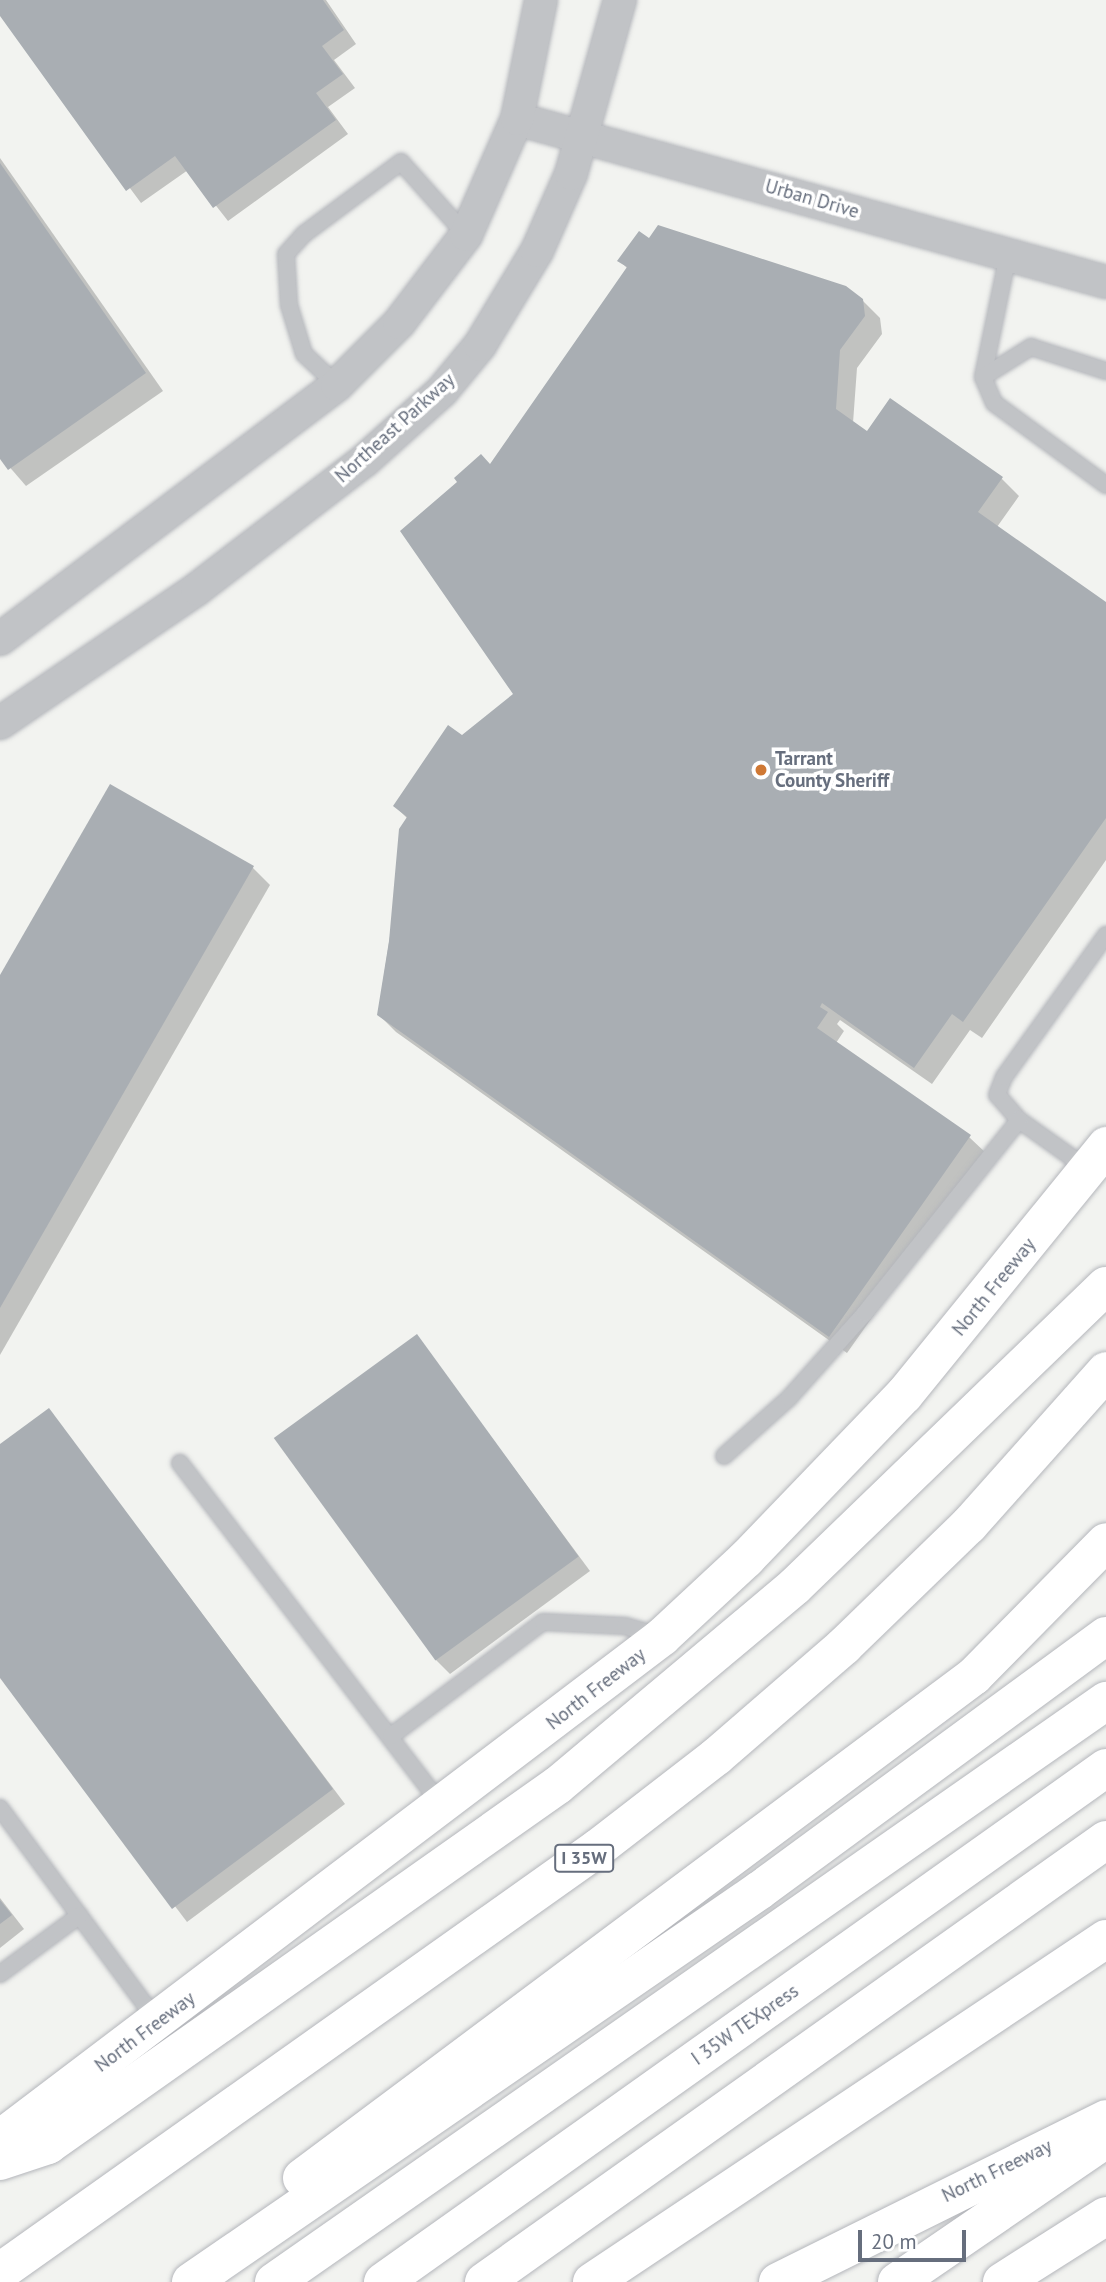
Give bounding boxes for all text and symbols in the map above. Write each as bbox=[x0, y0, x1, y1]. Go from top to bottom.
street label: Urban Drive bbox=[762, 175, 862, 223]
street label: Northeast Parkway bbox=[331, 368, 459, 488]
place label: Tarrant County Sheriff bbox=[775, 748, 890, 792]
marker: Tarrant County Sheriff bbox=[753, 762, 769, 778]
street label: North Freeway bbox=[948, 1233, 1040, 1341]
street label: North Freeway bbox=[542, 1643, 650, 1735]
road number: I 35W bbox=[552, 1844, 616, 1872]
street label: I 35W TEXpress bbox=[687, 1979, 803, 2071]
street label: North Freeway bbox=[90, 1987, 200, 2077]
street label: North Freeway bbox=[938, 2135, 1056, 2207]
scale bar bbox=[861, 2216, 970, 2260]
text: 20 m bbox=[871, 2228, 917, 2255]

